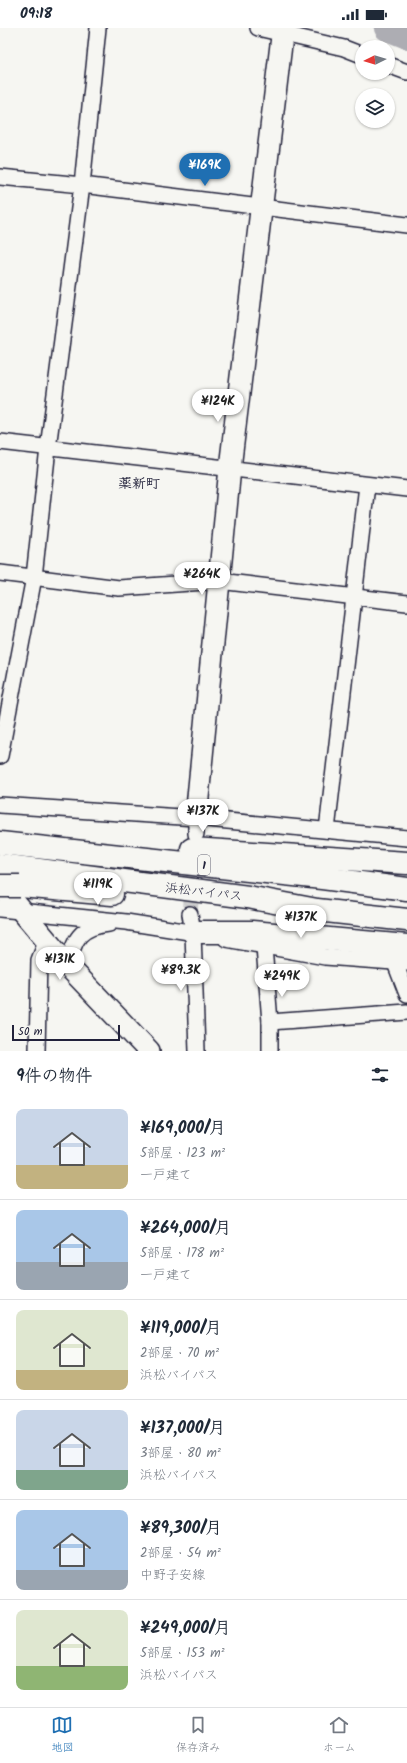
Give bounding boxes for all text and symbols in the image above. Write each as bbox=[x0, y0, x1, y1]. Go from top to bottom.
text: 09:18 bbox=[20, 2, 52, 26]
north arrow bbox=[355, 40, 395, 80]
map controls bbox=[355, 40, 395, 128]
button: layers bbox=[355, 88, 395, 128]
pin: ¥169K bbox=[177, 153, 233, 187]
text: ¥169K bbox=[188, 155, 222, 176]
pin: ¥124K bbox=[190, 389, 246, 423]
text: ¥124K bbox=[201, 391, 235, 412]
district label: 薬新町 bbox=[118, 473, 160, 495]
pin: ¥264K bbox=[174, 562, 230, 596]
text: ¥264K bbox=[183, 564, 221, 585]
pin: ¥137K bbox=[175, 799, 231, 833]
text: ¥137K bbox=[187, 801, 220, 822]
road number: 1 bbox=[198, 855, 210, 875]
pin: ¥119K bbox=[70, 872, 126, 906]
text: ¥119K bbox=[83, 874, 113, 895]
street label: 浜松バイパス bbox=[164, 877, 244, 908]
pin: ¥137K bbox=[273, 905, 329, 939]
text: ¥137K bbox=[285, 907, 318, 928]
pin: ¥131K bbox=[32, 947, 88, 981]
text: ¥131K bbox=[45, 949, 75, 970]
pin: ¥89.3K bbox=[148, 958, 214, 992]
text: ¥89.3K bbox=[161, 960, 201, 981]
pin: ¥249K bbox=[254, 964, 310, 998]
text: ¥249K bbox=[263, 966, 301, 987]
scale bar bbox=[12, 1023, 120, 1042]
text: 50 m bbox=[18, 1023, 43, 1041]
text: 9件の物件 bbox=[16, 1063, 93, 1090]
icon: filters bbox=[369, 1064, 391, 1086]
text: ¥169,000/月 bbox=[140, 1115, 226, 1142]
icon: home bbox=[48, 1125, 96, 1173]
text: 5部屋 · 123 m² bbox=[140, 1143, 225, 1164]
text: 一戸建て bbox=[140, 1165, 192, 1186]
text: ¥264,000/月 bbox=[140, 1215, 231, 1242]
icon: home bbox=[48, 1226, 96, 1274]
text: 5部屋 · 178 m² bbox=[140, 1243, 224, 1264]
text: 一戸建て bbox=[140, 1265, 192, 1286]
text: ¥119,000/月 bbox=[140, 1315, 222, 1342]
icon: home bbox=[48, 1326, 96, 1374]
text: 2部屋 · 70 m² bbox=[140, 1343, 219, 1364]
text: 浜松バイパス bbox=[140, 1365, 218, 1386]
text: ¥137,000/月 bbox=[140, 1415, 225, 1442]
icon: home bbox=[48, 1426, 96, 1474]
text: 3部屋 · 80 m² bbox=[140, 1443, 221, 1464]
text: 浜松バイパス bbox=[140, 1465, 218, 1486]
text: ¥89,300/月 bbox=[140, 1515, 222, 1542]
icon: home bbox=[48, 1526, 96, 1574]
text: 2部屋 · 54 m² bbox=[140, 1543, 221, 1564]
text: 中野子安線 bbox=[140, 1565, 205, 1586]
text: ¥249,000/月 bbox=[140, 1615, 231, 1642]
icon: home bbox=[48, 1626, 96, 1674]
text: 5部屋 · 153 m² bbox=[140, 1643, 225, 1664]
text: 浜松バイパス bbox=[140, 1665, 218, 1686]
tab: 地図 bbox=[51, 1714, 73, 1757]
tab: 保存済み bbox=[176, 1714, 220, 1757]
tab: ホーム bbox=[323, 1714, 356, 1757]

